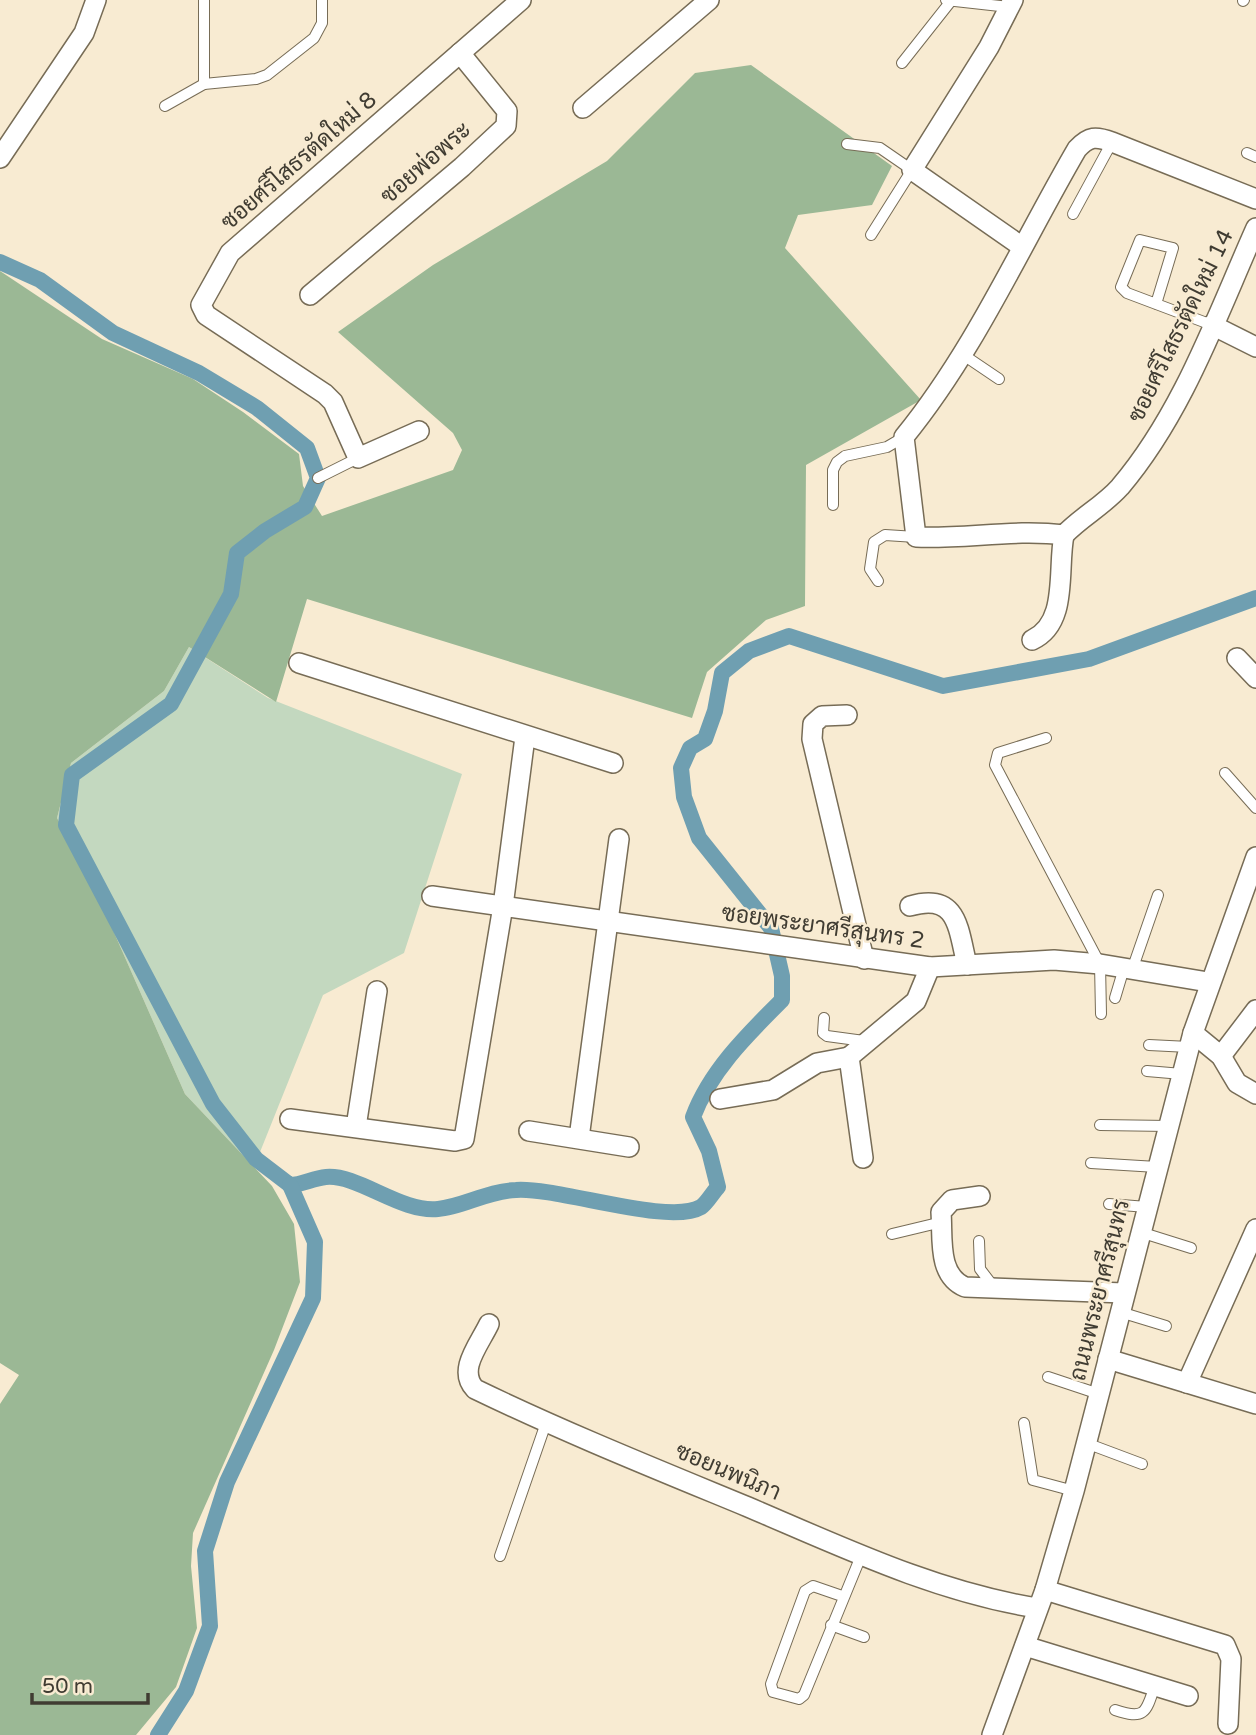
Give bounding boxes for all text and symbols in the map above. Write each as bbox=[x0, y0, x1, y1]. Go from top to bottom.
street label: ซอยศรีโสธรตัดใหม่ 8 bbox=[214, 84, 382, 236]
street label: ซอยพ่อพระ bbox=[374, 115, 477, 210]
street label: ซอยศรีโสธรตัดใหม่ 14 bbox=[1119, 224, 1240, 427]
street label: ซอยพระยาศรีสุนทร 2 bbox=[720, 897, 927, 956]
street label: ถนนพระยาศรีสุนทร bbox=[1062, 1196, 1137, 1384]
street label: ซอยนพนิภา bbox=[671, 1436, 785, 1507]
scale bar bbox=[32, 1662, 147, 1706]
text: 50 m bbox=[42, 1674, 93, 1699]

